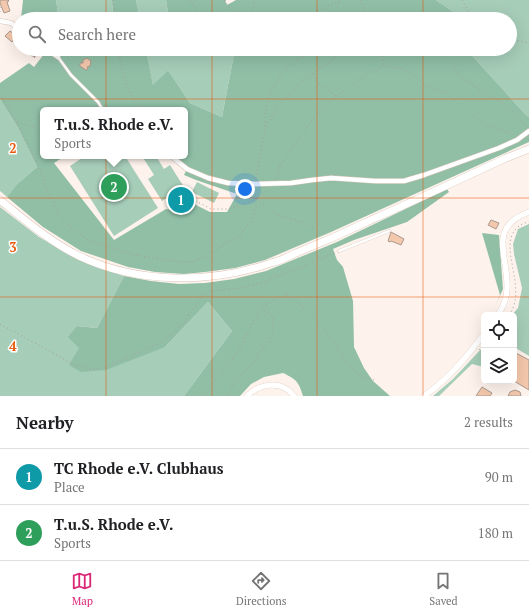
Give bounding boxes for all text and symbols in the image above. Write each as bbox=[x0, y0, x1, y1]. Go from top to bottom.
search box bbox=[12, 12, 517, 56]
icon: search bbox=[26, 23, 48, 45]
text: Search here bbox=[58, 24, 136, 44]
popup bbox=[40, 107, 188, 159]
text: T.u.S. Rhode e.V. bbox=[54, 114, 174, 134]
text: Sports bbox=[54, 134, 91, 152]
text: 2 bbox=[9, 139, 17, 157]
pin: 2 bbox=[101, 172, 127, 202]
your location bbox=[235, 179, 255, 199]
pin: 1 bbox=[168, 185, 194, 215]
text: 3 bbox=[9, 238, 17, 256]
map controls bbox=[481, 312, 517, 384]
button: locate bbox=[481, 312, 517, 348]
text: 4 bbox=[9, 337, 17, 355]
button: layers bbox=[481, 348, 517, 384]
text: Nearby bbox=[16, 411, 74, 434]
text: 2 results bbox=[464, 413, 513, 431]
text: TC Rhode e.V. Clubhaus bbox=[54, 458, 224, 478]
text: 1 bbox=[25, 468, 33, 486]
text: 90 m bbox=[485, 468, 513, 486]
text: Place bbox=[54, 478, 85, 496]
text: T.u.S. Rhode e.V. bbox=[54, 514, 173, 534]
text: 2 bbox=[25, 524, 33, 542]
text: 180 m bbox=[478, 524, 513, 542]
text: Sports bbox=[54, 534, 91, 552]
tab: Map bbox=[71, 570, 93, 608]
tab: Directions bbox=[236, 570, 287, 608]
tab: Saved bbox=[429, 570, 458, 608]

